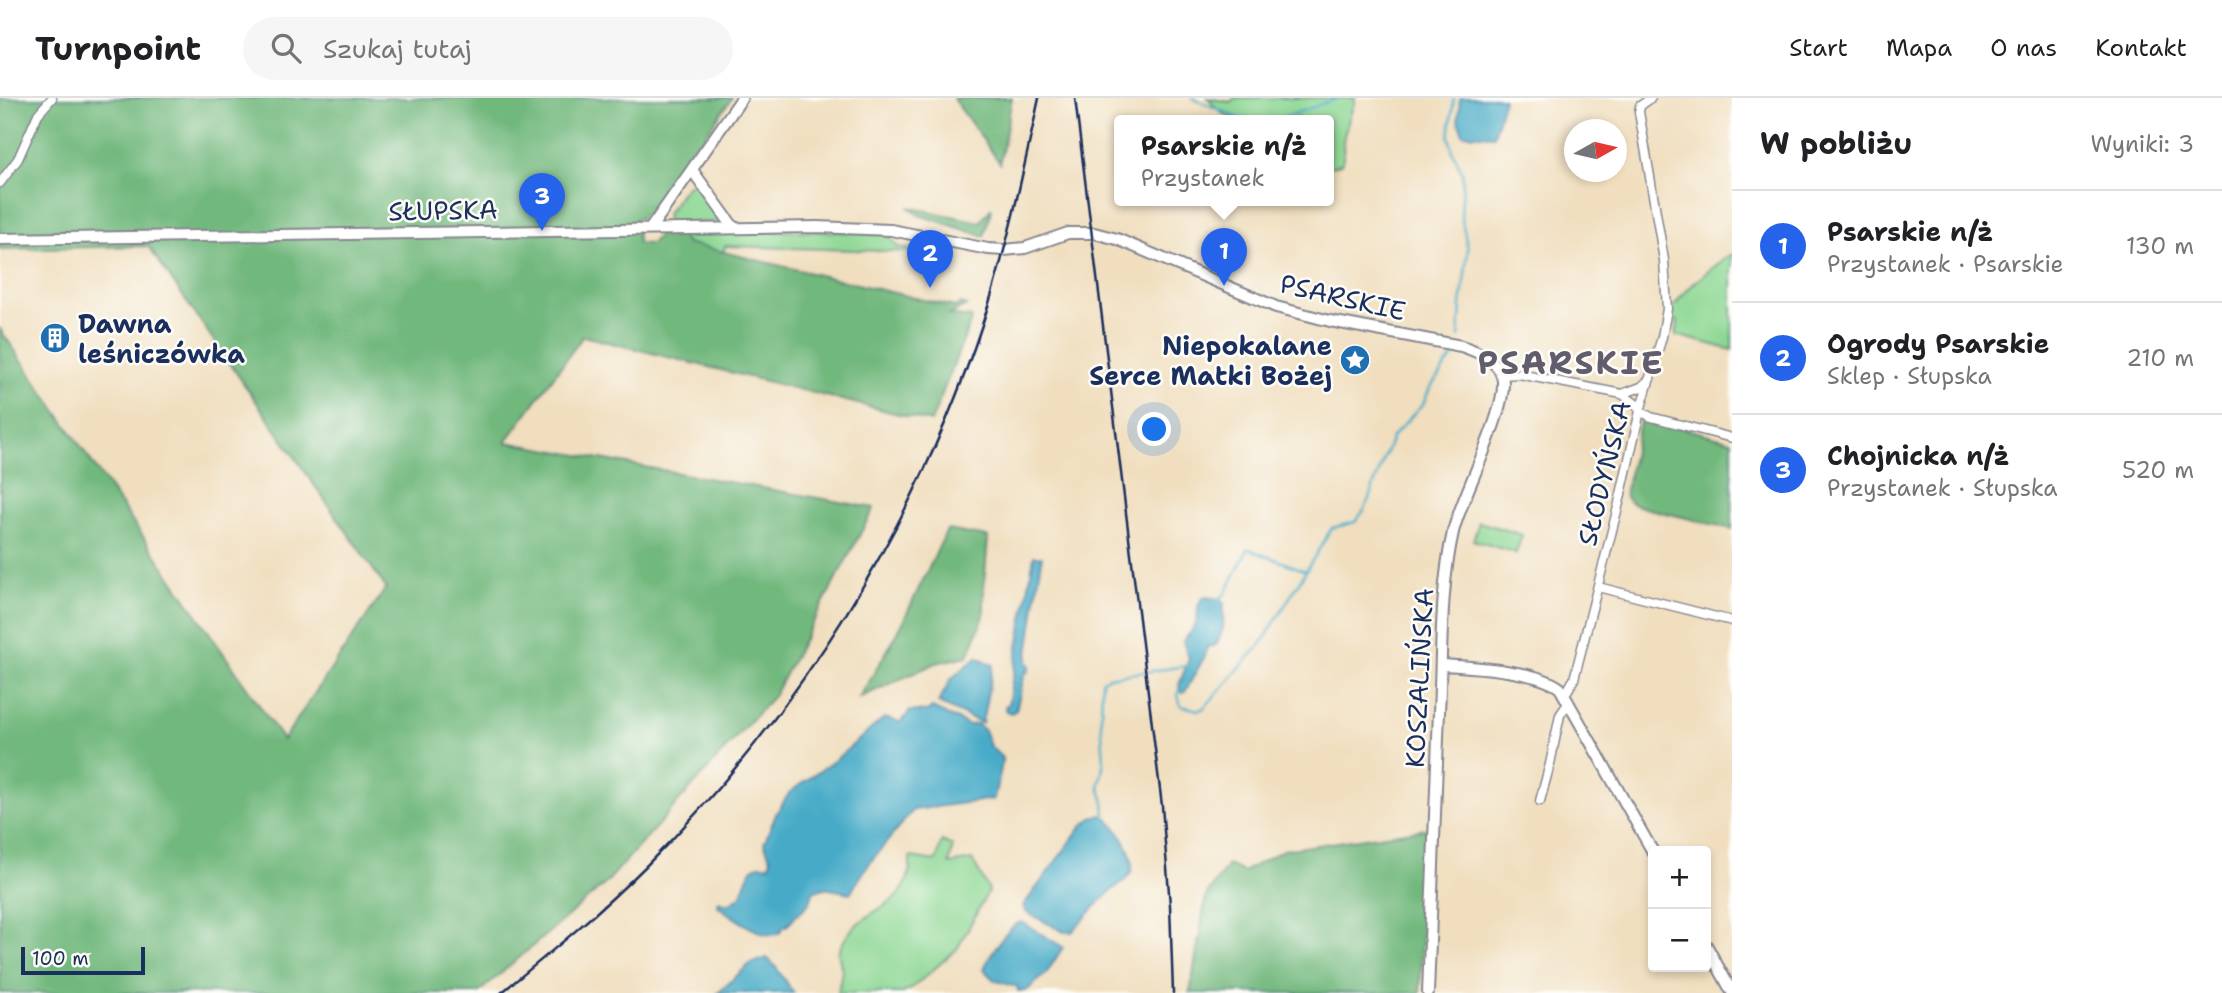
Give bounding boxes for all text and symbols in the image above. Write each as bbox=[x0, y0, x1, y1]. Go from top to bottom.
search box bbox=[243, 17, 733, 80]
text: Turnpoint bbox=[35, 26, 201, 71]
icon: search bbox=[267, 29, 305, 67]
text: Szukaj tutaj bbox=[323, 31, 472, 66]
text: Start bbox=[1789, 32, 1848, 64]
text: Mapa bbox=[1886, 32, 1952, 64]
text: O nas bbox=[1990, 32, 2057, 64]
text: Kontakt bbox=[2095, 32, 2187, 64]
popup bbox=[1114, 115, 1334, 206]
north arrow bbox=[1564, 119, 1627, 182]
text: W pobliżu bbox=[1760, 123, 1912, 164]
text: Psarskie n/ż bbox=[1141, 128, 1307, 163]
text: Wyniki: 3 bbox=[2090, 129, 2194, 159]
text: Przystanek bbox=[1141, 163, 1265, 193]
pin: 3 bbox=[519, 173, 565, 231]
street label: SŁUPSKA bbox=[388, 192, 498, 228]
text: Psarskie n/ż bbox=[1827, 214, 1993, 249]
pin: 1 bbox=[1201, 228, 1247, 286]
pin: 2 bbox=[907, 230, 953, 288]
text: 1 bbox=[1778, 231, 1788, 261]
text: 130 m bbox=[2126, 231, 2194, 261]
text: Przystanek · Psarskie bbox=[1827, 249, 2064, 279]
street label: PSARSKIE bbox=[1277, 266, 1409, 328]
place label: Dawna leśniczówka bbox=[78, 306, 245, 371]
building icon: Dawna leśniczówka bbox=[38, 321, 72, 355]
text: Ogrody Psarskie bbox=[1827, 326, 2049, 361]
place label: Niepokalane Serce Matki Bożej bbox=[1089, 328, 1332, 393]
district label: PSARSKIE bbox=[1477, 340, 1665, 385]
place icon: Niepokalane Serce Matki Bożej bbox=[1338, 343, 1372, 377]
text: 2 bbox=[1775, 343, 1791, 373]
text: 210 m bbox=[2126, 343, 2194, 373]
text: Sklep · Słupska bbox=[1827, 361, 1992, 391]
street label: SŁODYŃSKA bbox=[1569, 397, 1639, 549]
your location bbox=[1137, 412, 1171, 446]
text: Chojnicka n/ż bbox=[1827, 438, 2010, 473]
text: 3 bbox=[1775, 455, 1791, 485]
text: 520 m bbox=[2122, 455, 2194, 485]
text: Przystanek · Słupska bbox=[1827, 473, 2058, 503]
street label: KOSZALIŃSKA bbox=[1397, 587, 1441, 769]
map controls bbox=[1648, 846, 1711, 972]
button: + bbox=[1648, 846, 1711, 909]
button: − bbox=[1648, 909, 1711, 972]
scale bar bbox=[21, 944, 145, 976]
text: 100 m bbox=[32, 946, 89, 971]

